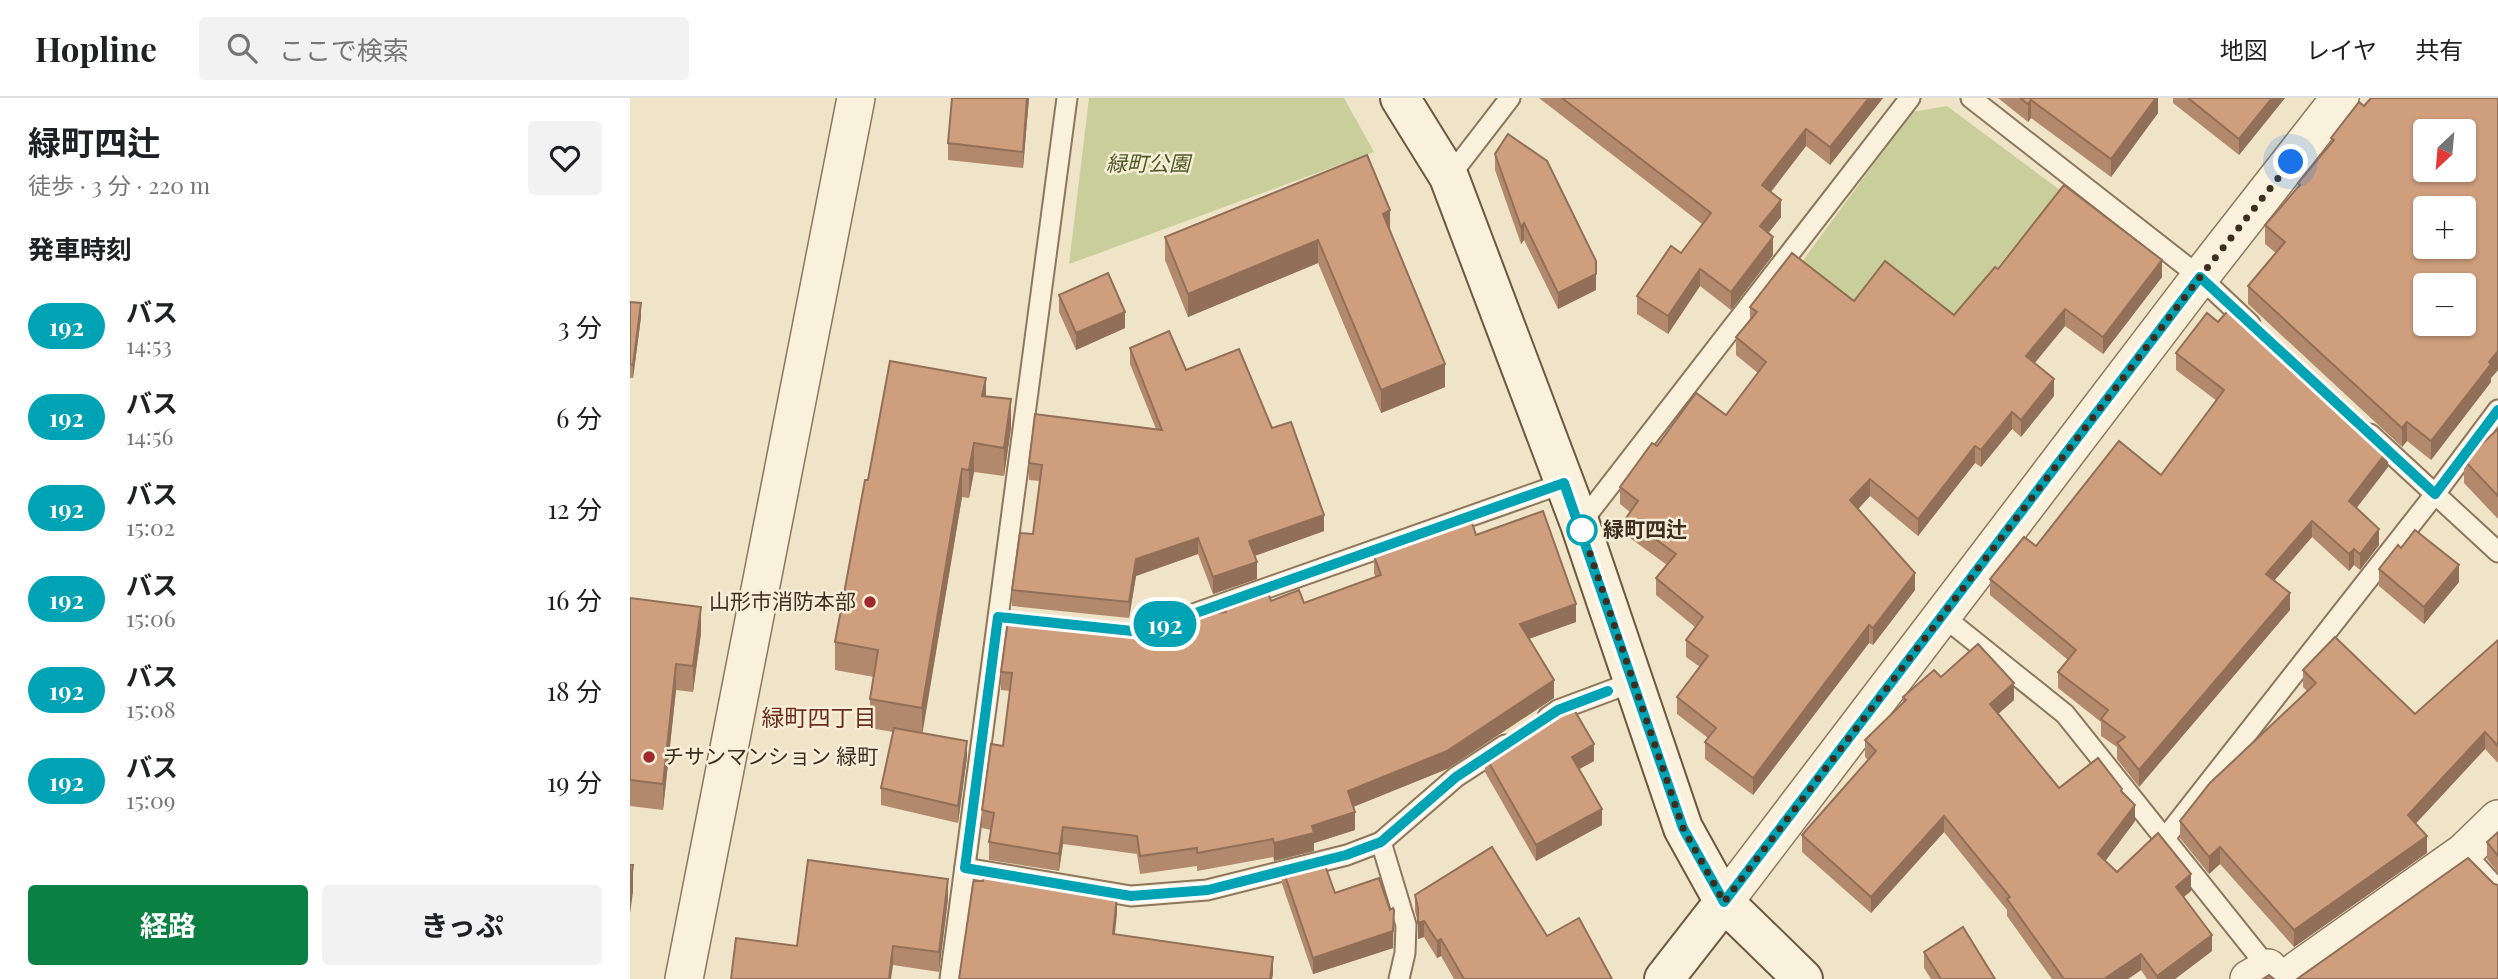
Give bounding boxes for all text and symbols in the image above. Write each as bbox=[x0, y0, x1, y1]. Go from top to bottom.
search box bbox=[199, 17, 689, 80]
text: Hopline bbox=[35, 26, 157, 70]
icon: search bbox=[223, 29, 261, 67]
text: ここで検索 bbox=[279, 32, 409, 67]
text: 地図 bbox=[2220, 33, 2268, 65]
text: レイヤ bbox=[2306, 33, 2377, 65]
text: 共有 bbox=[2415, 33, 2463, 65]
text: 緑町四辻 bbox=[28, 119, 160, 163]
north arrow bbox=[2413, 119, 2476, 182]
map controls bbox=[2413, 119, 2476, 336]
button: heart bbox=[528, 121, 602, 195]
your location bbox=[2273, 144, 2308, 179]
park label: 緑町公園 bbox=[1106, 148, 1193, 176]
text: 徒歩 · 3 分 · 220 m bbox=[28, 169, 210, 200]
button: + bbox=[2413, 196, 2476, 259]
text: 発車時刻 bbox=[28, 231, 132, 266]
button: − bbox=[2413, 273, 2476, 336]
text: バス bbox=[126, 294, 178, 329]
text: 3 分 bbox=[558, 309, 602, 344]
text: 192 bbox=[49, 310, 84, 342]
text: 14:53 bbox=[126, 329, 172, 360]
text: バス bbox=[126, 385, 178, 420]
text: 6 分 bbox=[556, 400, 602, 435]
text: 192 bbox=[49, 401, 84, 433]
text: 14:56 bbox=[126, 420, 173, 451]
text: バス bbox=[126, 476, 178, 511]
text: 12 分 bbox=[547, 491, 602, 526]
text: 192 bbox=[49, 492, 84, 524]
text: 15:02 bbox=[126, 511, 175, 542]
place label: 緑町四辻 bbox=[1603, 514, 1687, 542]
marker: 緑町四辻 bbox=[1567, 515, 1597, 545]
text: バス bbox=[126, 567, 178, 602]
text: 16 分 bbox=[546, 582, 602, 617]
text: 192 bbox=[49, 583, 84, 615]
place label: 山形市消防本部 bbox=[709, 586, 856, 614]
marker: 山形市消防本部 bbox=[862, 594, 878, 610]
line badge: 192 bbox=[1125, 601, 1205, 647]
text: 15:06 bbox=[126, 602, 176, 633]
text: 192 bbox=[1147, 608, 1183, 640]
text: バス bbox=[126, 658, 178, 693]
text: 18 分 bbox=[546, 673, 602, 708]
text: 192 bbox=[49, 674, 84, 706]
text: 15:08 bbox=[126, 693, 176, 724]
district label: 緑町四丁目 bbox=[762, 701, 877, 732]
place label: チサンマンション 緑町 bbox=[663, 741, 878, 769]
text: バス bbox=[126, 749, 178, 784]
marker: チサンマンション 緑町 bbox=[641, 749, 657, 765]
text: 19 分 bbox=[547, 764, 602, 799]
text: 192 bbox=[49, 765, 84, 797]
text: 15:09 bbox=[126, 784, 175, 815]
button: 経路 bbox=[28, 885, 308, 965]
button: きっぷ bbox=[322, 885, 602, 965]

